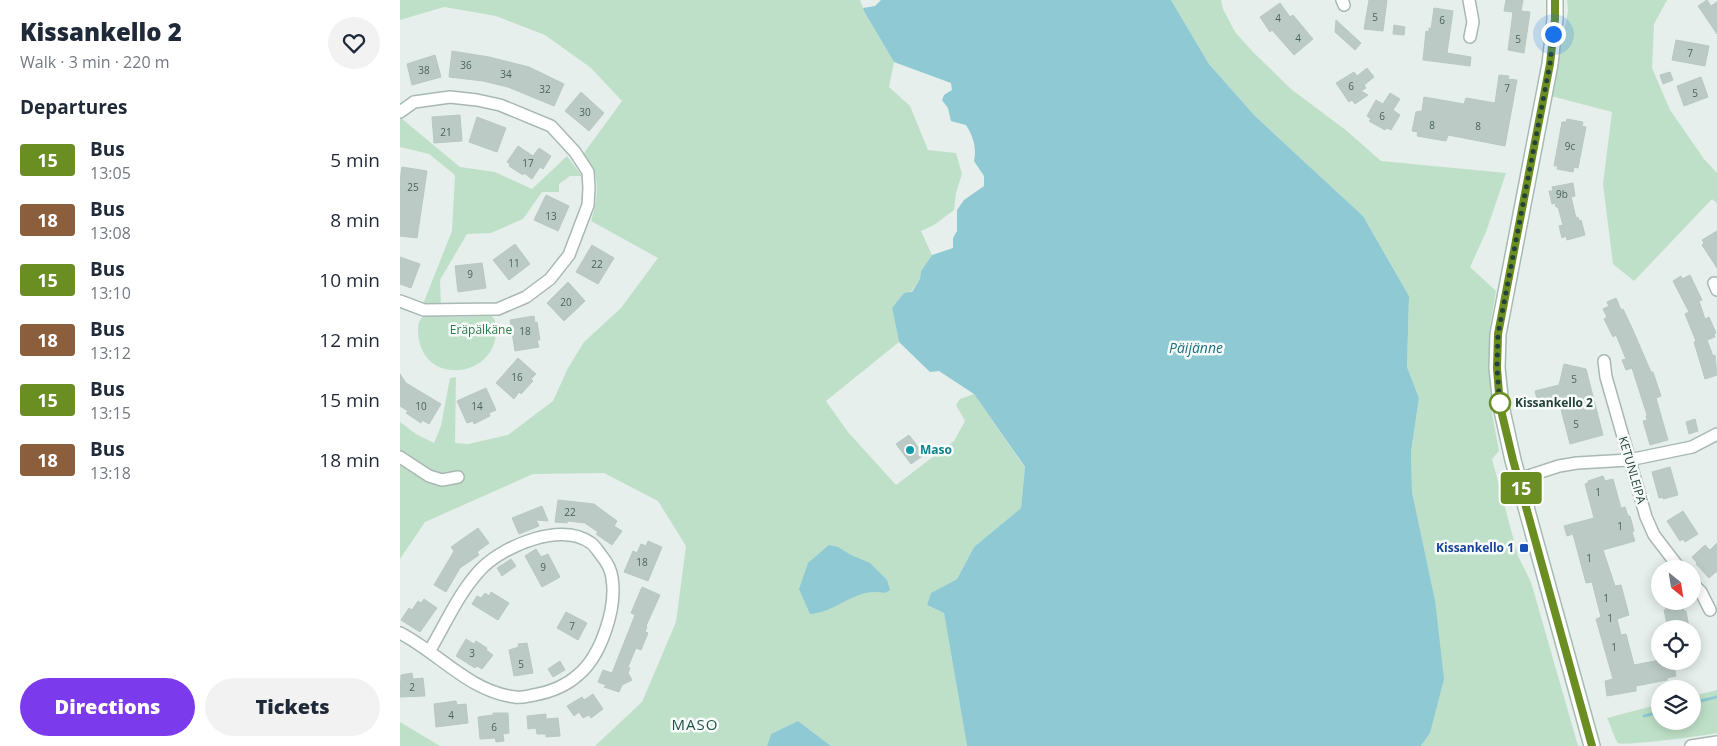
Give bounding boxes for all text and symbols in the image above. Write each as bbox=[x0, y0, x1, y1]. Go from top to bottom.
house number: 5 bbox=[1372, 10, 1378, 24]
house number: 4 bbox=[1275, 11, 1281, 25]
house number: 6 bbox=[1439, 13, 1445, 27]
text: Kissankello 2 bbox=[20, 15, 182, 48]
button: heart bbox=[328, 17, 380, 69]
your location bbox=[1541, 22, 1566, 47]
house number: 4 bbox=[1295, 31, 1301, 45]
house number: 5 bbox=[1515, 32, 1521, 46]
house number: 7 bbox=[1687, 46, 1693, 60]
text: Walk · 3 min · 220 m bbox=[20, 51, 170, 73]
house number: 36 bbox=[460, 58, 472, 72]
house number: 38 bbox=[418, 63, 430, 77]
house number: 34 bbox=[500, 67, 512, 81]
house number: 6 bbox=[1348, 79, 1354, 93]
house number: 7 bbox=[1504, 81, 1510, 95]
house number: 32 bbox=[539, 82, 551, 96]
house number: 5 bbox=[1692, 86, 1698, 100]
text: Departures bbox=[20, 94, 127, 120]
house number: 30 bbox=[579, 105, 591, 119]
house number: 6 bbox=[1379, 109, 1385, 123]
house number: 8 bbox=[1429, 118, 1435, 132]
house number: 8 bbox=[1475, 119, 1481, 133]
house number: 21 bbox=[440, 125, 452, 139]
text: Bus bbox=[90, 136, 125, 162]
house number: 9c bbox=[1565, 139, 1575, 153]
text: 5 min bbox=[330, 147, 380, 173]
text: 15 bbox=[37, 148, 58, 172]
house number: 17 bbox=[522, 156, 534, 170]
text: 13:05 bbox=[90, 162, 131, 184]
house number: 25 bbox=[407, 180, 419, 194]
house number: 9b bbox=[1556, 187, 1568, 201]
text: Bus bbox=[90, 196, 125, 222]
text: 8 min bbox=[330, 207, 380, 233]
text: 18 bbox=[37, 208, 58, 232]
house number: 13 bbox=[545, 209, 557, 223]
text: 13:08 bbox=[90, 222, 131, 244]
text: Bus bbox=[90, 256, 125, 282]
house number: 11 bbox=[508, 256, 520, 270]
house number: 22 bbox=[591, 257, 603, 271]
text: 10 min bbox=[319, 267, 380, 293]
house number: 9 bbox=[467, 267, 473, 281]
text: 15 bbox=[37, 268, 58, 292]
text: 13:10 bbox=[90, 282, 131, 304]
house number: 20 bbox=[560, 295, 572, 309]
text: Bus bbox=[90, 316, 125, 342]
park label: Eräpälkäne bbox=[450, 321, 512, 338]
house number: 18 bbox=[519, 324, 531, 338]
text: 12 min bbox=[319, 327, 380, 353]
text: 18 bbox=[37, 328, 58, 352]
water label: Päijänne bbox=[1169, 338, 1223, 357]
text: 13:12 bbox=[90, 342, 131, 364]
house number: 16 bbox=[511, 370, 523, 384]
house number: 5 bbox=[1571, 372, 1577, 386]
text: Bus bbox=[90, 376, 125, 402]
text: 15 min bbox=[319, 387, 380, 413]
text: 15 bbox=[37, 388, 58, 412]
marker: Kissankello 2 bbox=[1489, 392, 1511, 414]
place label: Kissankello 2 bbox=[1515, 394, 1593, 411]
house number: 10 bbox=[415, 399, 427, 413]
house number: 14 bbox=[471, 399, 483, 413]
text: 13:15 bbox=[90, 402, 131, 424]
house number: 5 bbox=[1573, 417, 1579, 431]
street label: KETUNLEIPÄ bbox=[1615, 434, 1650, 506]
text: Bus bbox=[90, 436, 125, 462]
place label: Maso bbox=[920, 441, 952, 458]
marker: Maso bbox=[904, 444, 916, 456]
text: 18 min bbox=[319, 447, 380, 473]
text: 18 bbox=[37, 448, 58, 472]
text: 13:18 bbox=[90, 462, 131, 484]
line badge: 15 bbox=[1498, 472, 1544, 504]
text: 15 bbox=[1511, 476, 1531, 500]
house number: 1 bbox=[1595, 485, 1601, 499]
house number: 22 bbox=[564, 505, 576, 519]
house number: 1 bbox=[1617, 519, 1623, 533]
place label: Kissankello 1 bbox=[1436, 539, 1514, 556]
marker: Kissankello 1 bbox=[1518, 542, 1530, 554]
house number: 1 bbox=[1586, 551, 1592, 565]
house number: 18 bbox=[636, 555, 648, 569]
house number: 9 bbox=[540, 560, 546, 574]
north arrow bbox=[1651, 560, 1701, 610]
map controls bbox=[1651, 560, 1701, 730]
house number: 1 bbox=[1603, 591, 1609, 605]
house number: 1 bbox=[1607, 611, 1613, 625]
house number: 7 bbox=[569, 619, 575, 633]
button: locate bbox=[1651, 620, 1701, 670]
house number: 1 bbox=[1611, 640, 1617, 654]
house number: 3 bbox=[469, 646, 475, 660]
house number: 5 bbox=[518, 657, 524, 671]
button: Directions bbox=[20, 678, 195, 736]
button: Tickets bbox=[205, 678, 380, 736]
house number: 2 bbox=[409, 680, 415, 694]
button: layers bbox=[1651, 680, 1701, 730]
house number: 4 bbox=[448, 708, 454, 722]
district label: MASO bbox=[672, 714, 718, 734]
house number: 6 bbox=[491, 720, 497, 734]

